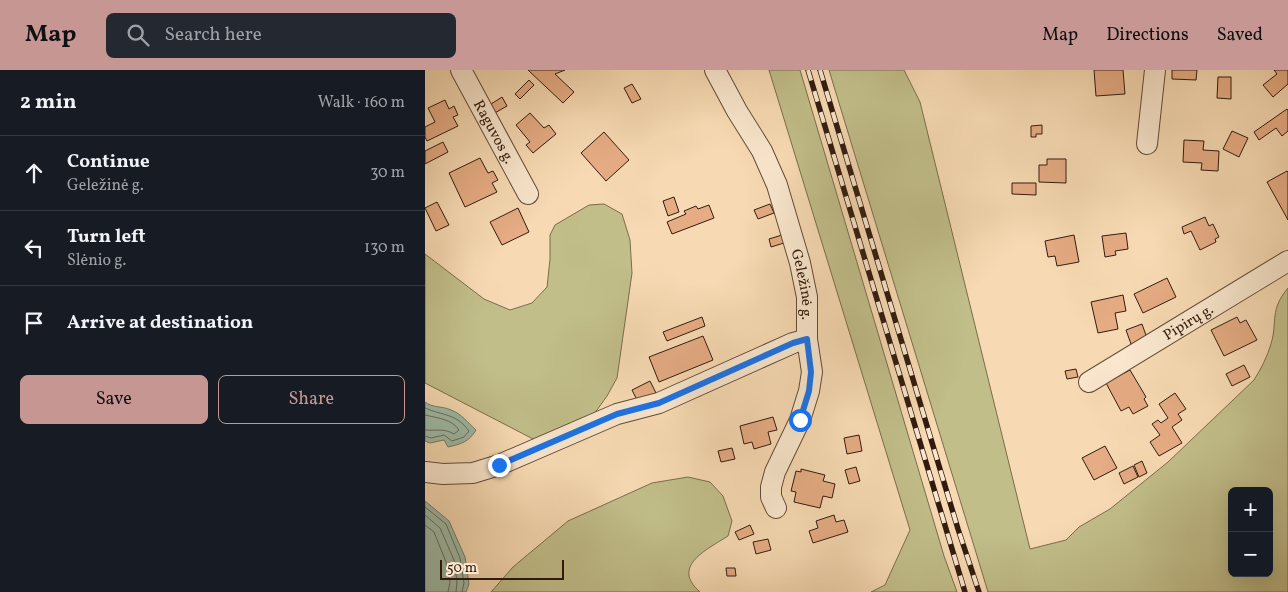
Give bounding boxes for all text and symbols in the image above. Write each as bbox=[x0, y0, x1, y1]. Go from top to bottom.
search box bbox=[106, 13, 456, 58]
text: Map bbox=[25, 18, 76, 52]
icon: search bbox=[124, 21, 152, 49]
text: Search here bbox=[164, 22, 262, 48]
text: Map bbox=[1042, 23, 1078, 48]
text: Directions bbox=[1106, 23, 1189, 48]
text: Saved bbox=[1217, 23, 1263, 48]
text: 2 min bbox=[20, 88, 77, 117]
text: Walk · 160 m bbox=[318, 92, 405, 114]
street label: Raguvos g. bbox=[467, 97, 519, 168]
text: Continue bbox=[67, 149, 150, 175]
icon: ahead bbox=[20, 159, 48, 187]
text: 30 m bbox=[370, 162, 405, 184]
text: Geležinė g. bbox=[67, 175, 144, 197]
text: Turn left bbox=[67, 224, 146, 250]
icon: left bbox=[20, 234, 48, 262]
text: 130 m bbox=[364, 237, 405, 259]
street label: Geležinė g. bbox=[784, 247, 816, 320]
text: Slėnio g. bbox=[67, 250, 126, 272]
street label: Pipirų g. bbox=[1160, 300, 1218, 346]
icon: arrive bbox=[20, 309, 48, 337]
text: Arrive at destination bbox=[67, 310, 253, 336]
button: Save bbox=[20, 375, 208, 424]
button: Share bbox=[218, 375, 405, 424]
route start bbox=[789, 409, 812, 432]
route end bbox=[488, 454, 511, 477]
map controls bbox=[1228, 487, 1273, 577]
button: + bbox=[1228, 487, 1273, 532]
button: − bbox=[1228, 532, 1273, 577]
scale bar bbox=[440, 557, 564, 580]
text: 50 m bbox=[447, 559, 477, 578]

